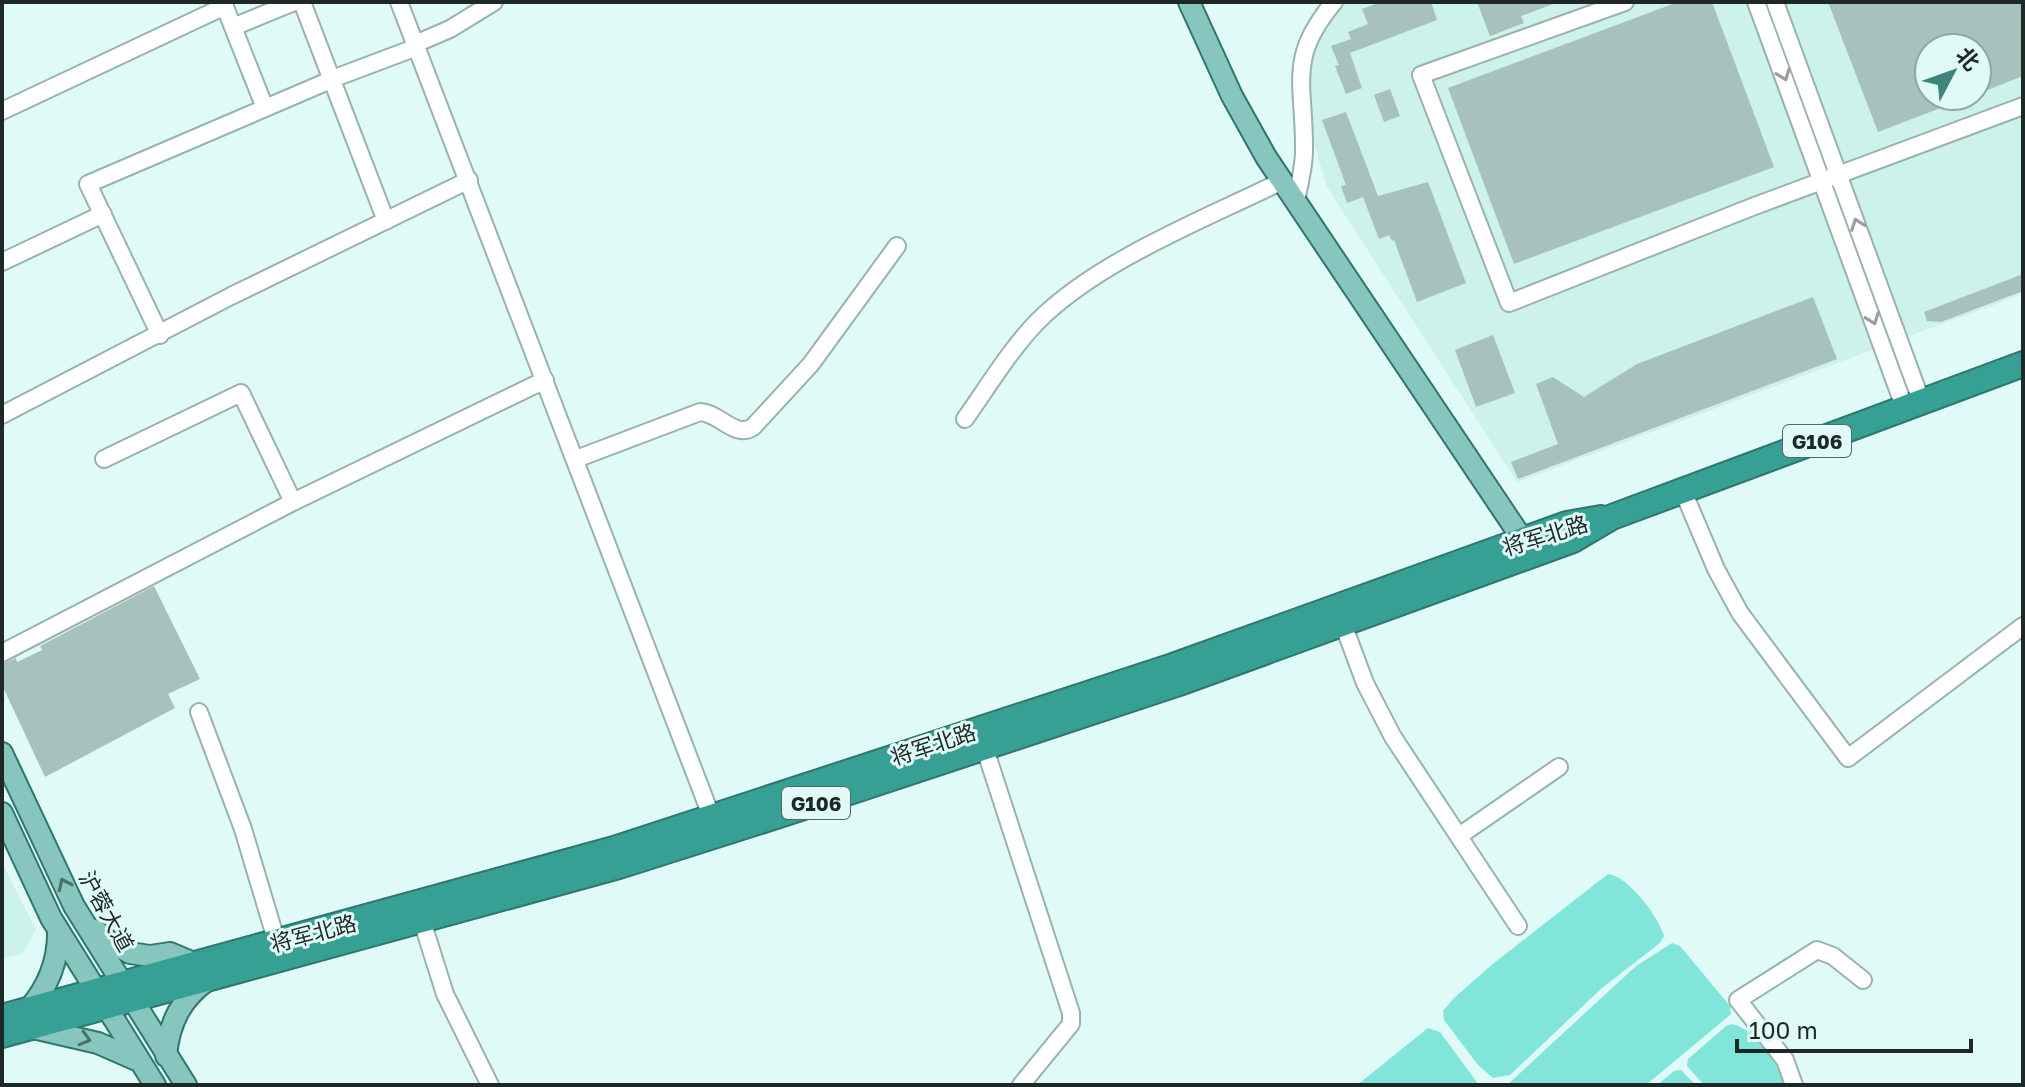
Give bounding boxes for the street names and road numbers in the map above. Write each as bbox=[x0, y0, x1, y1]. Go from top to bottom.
road number: G106 bbox=[1783, 425, 1851, 457]
street label: 将军北路 bbox=[1499, 509, 1591, 561]
street label: 将军北路 bbox=[887, 718, 979, 770]
road number: G106 bbox=[782, 787, 850, 819]
street label: 沪蓉大道 bbox=[74, 866, 140, 956]
street label: 将军北路 bbox=[267, 909, 359, 957]

